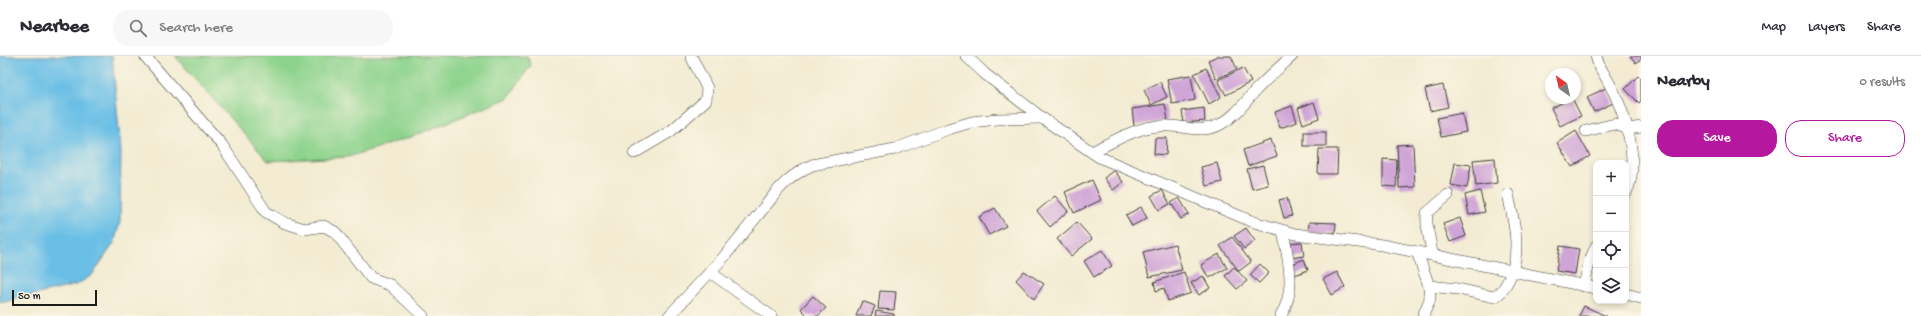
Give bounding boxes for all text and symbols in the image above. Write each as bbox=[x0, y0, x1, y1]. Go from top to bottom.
search box bbox=[113, 10, 393, 46]
text: Nearbee bbox=[20, 16, 89, 39]
icon: search bbox=[127, 17, 149, 39]
text: Search here bbox=[159, 19, 233, 37]
text: Map bbox=[1762, 19, 1786, 36]
text: Layers bbox=[1808, 19, 1845, 36]
text: Share bbox=[1867, 19, 1901, 36]
north arrow bbox=[1545, 68, 1581, 104]
text: Nearby bbox=[1657, 72, 1710, 92]
text: 0 results bbox=[1859, 75, 1905, 90]
button: Save bbox=[1657, 120, 1777, 157]
button: Share bbox=[1785, 120, 1905, 157]
map controls bbox=[1593, 160, 1629, 304]
button: + bbox=[1593, 160, 1629, 196]
button: − bbox=[1593, 196, 1629, 232]
button: locate bbox=[1593, 232, 1629, 268]
button: layers bbox=[1593, 268, 1629, 304]
scale bar bbox=[12, 288, 97, 307]
text: 50 m bbox=[18, 291, 40, 303]

